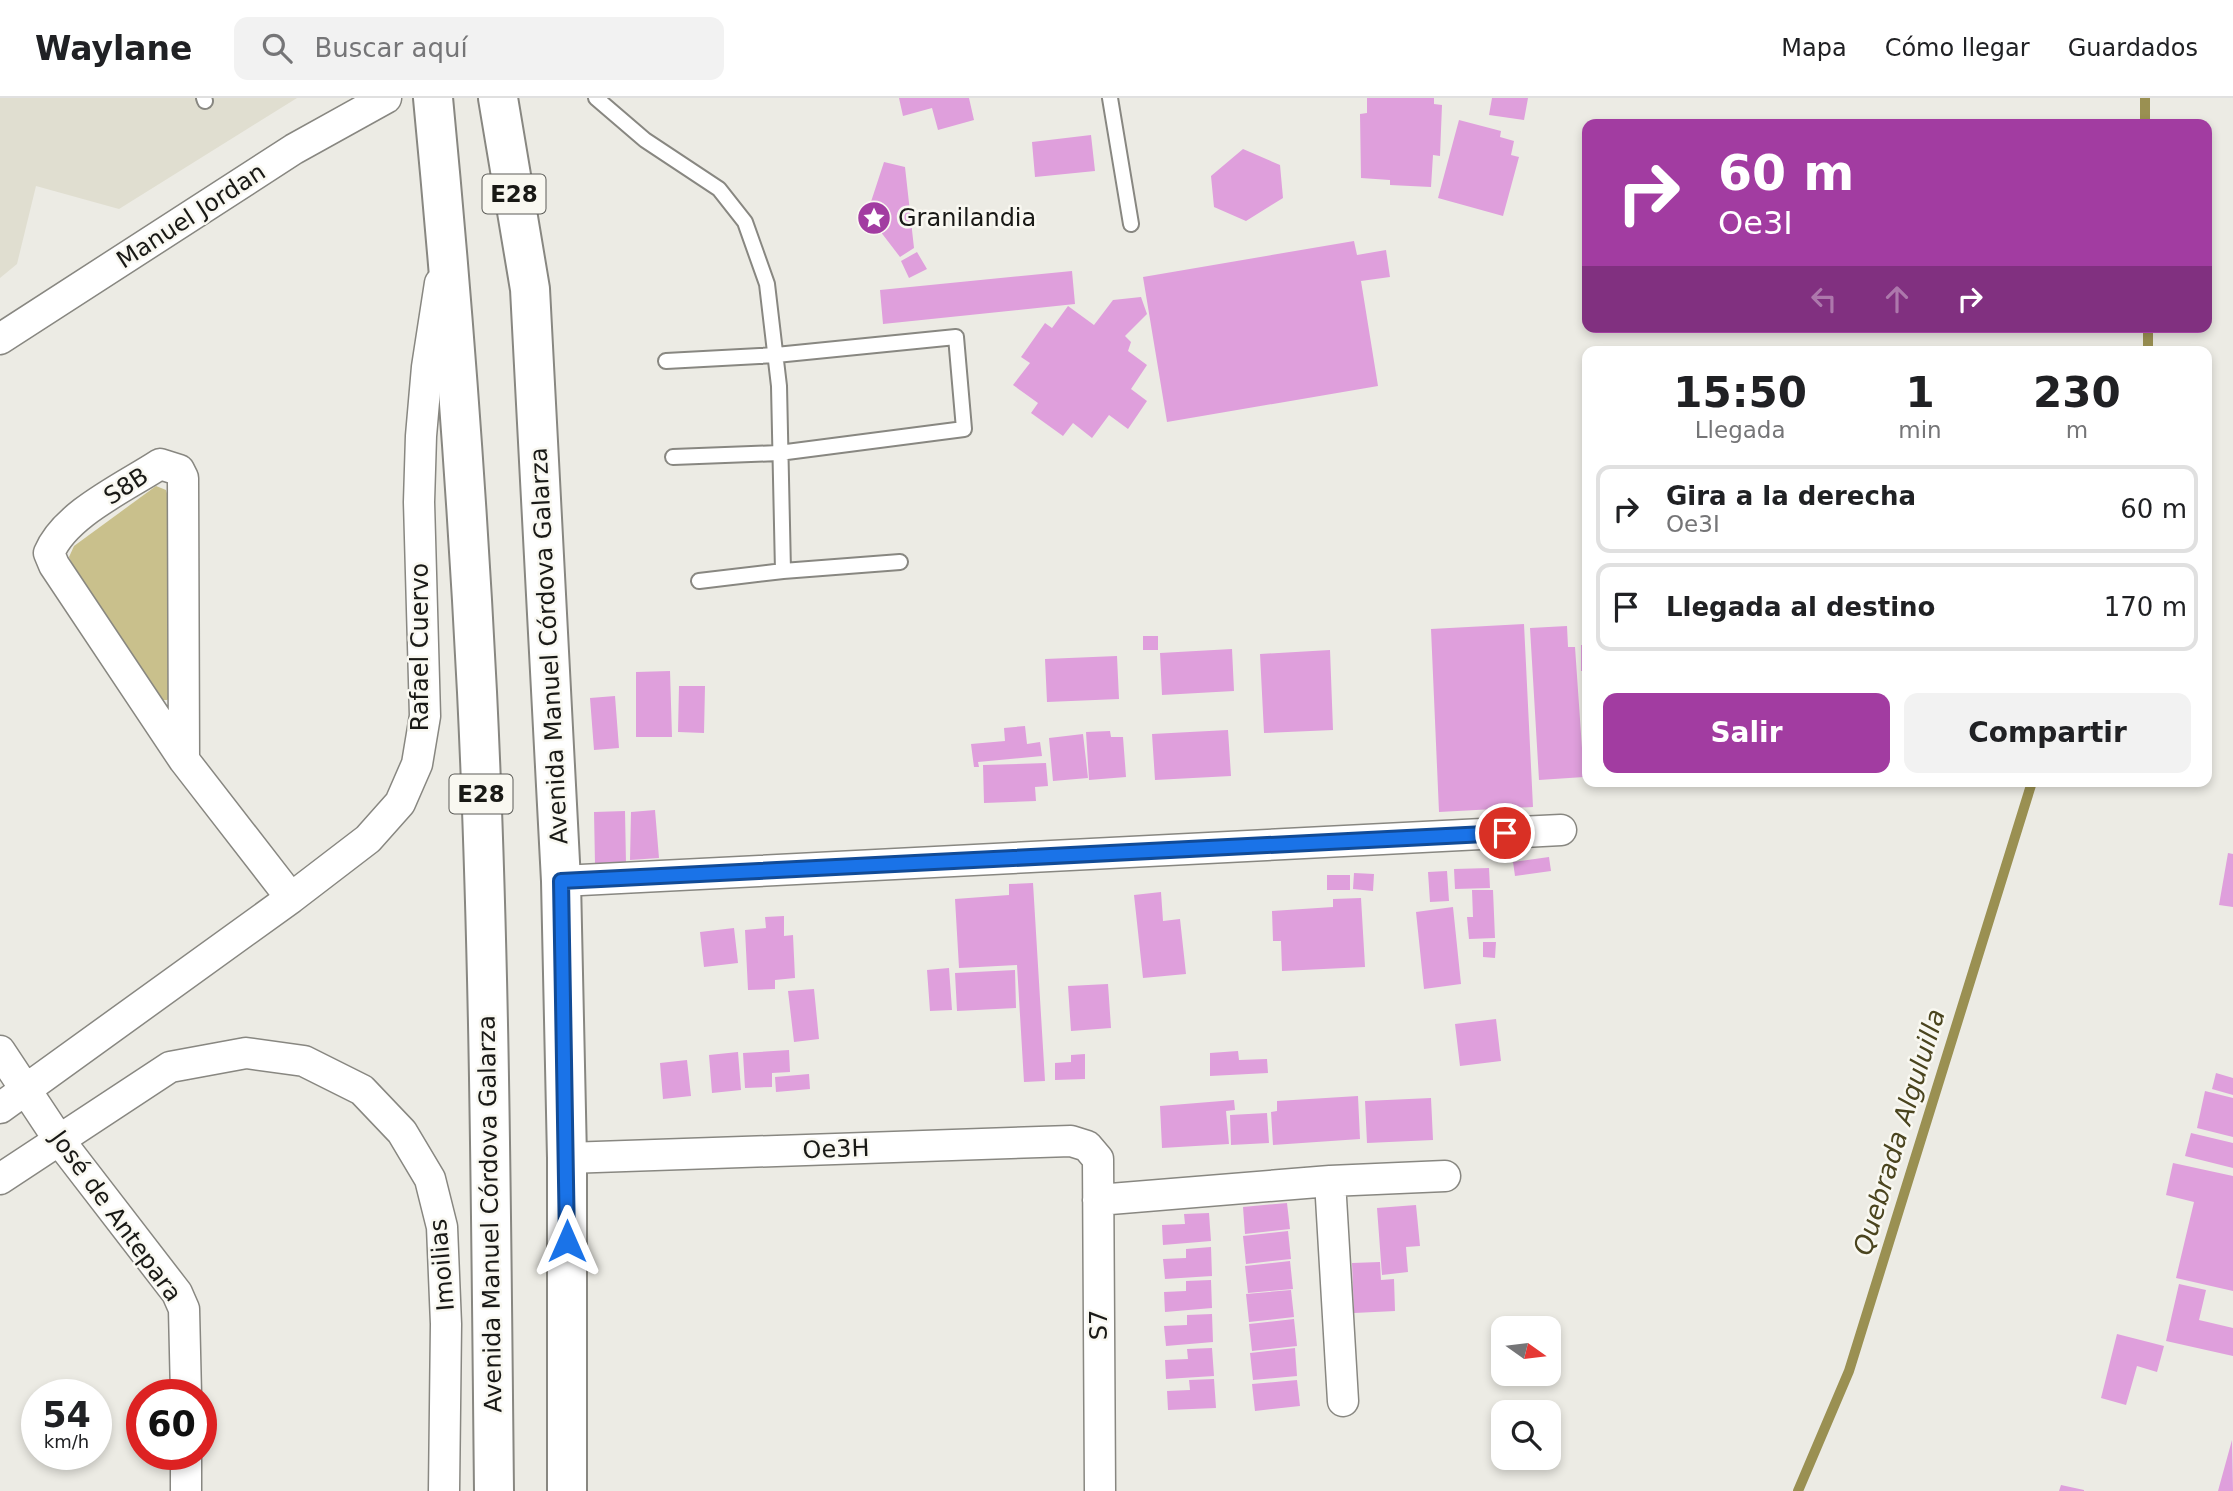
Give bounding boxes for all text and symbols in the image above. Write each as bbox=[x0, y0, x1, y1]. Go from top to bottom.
search box bbox=[234, 17, 724, 80]
text: Waylane bbox=[35, 29, 192, 68]
icon: search bbox=[258, 29, 296, 67]
text: Buscar aquí bbox=[314, 33, 468, 63]
text: Mapa bbox=[1781, 34, 1847, 62]
text: Cómo llegar bbox=[1885, 34, 2030, 62]
text: Guardados bbox=[2068, 34, 2198, 62]
text: 60 m bbox=[1718, 145, 1854, 202]
icon: right bbox=[1603, 147, 1694, 238]
street label: Manuel Jordan bbox=[112, 158, 270, 274]
road number: E28 bbox=[482, 174, 546, 214]
place icon: Granilandia bbox=[855, 199, 893, 237]
place label: Granilandia bbox=[898, 204, 1036, 232]
text: Oe3I bbox=[1718, 204, 1793, 242]
icon: left bbox=[1805, 280, 1843, 318]
icon: ahead bbox=[1878, 280, 1916, 318]
icon: right bbox=[1951, 280, 1989, 318]
text: 15:50 bbox=[1673, 368, 1807, 417]
text: 1 bbox=[1905, 368, 1935, 417]
text: 230 bbox=[2033, 368, 2121, 417]
text: Llegada bbox=[1695, 417, 1786, 443]
text: min bbox=[1898, 417, 1942, 443]
text: m bbox=[2066, 417, 2088, 443]
street label: Avenida Manuel Córdova Galarza bbox=[525, 447, 573, 845]
street label: S8B bbox=[99, 461, 153, 511]
text: Gira a la derecha bbox=[1666, 481, 1916, 511]
icon: right bbox=[1607, 490, 1645, 528]
text: 60 m bbox=[2120, 494, 2187, 524]
text: Oe3I bbox=[1666, 511, 1720, 537]
street label: Rafael Cuervo bbox=[406, 563, 434, 731]
icon: arrive bbox=[1607, 588, 1645, 626]
text: Llegada al destino bbox=[1666, 592, 1935, 622]
text: 170 m bbox=[2104, 592, 2187, 622]
button: Salir bbox=[1603, 693, 1890, 773]
button: Compartir bbox=[1904, 693, 2191, 773]
road number: E28 bbox=[449, 774, 512, 814]
pin bbox=[1475, 803, 1535, 863]
icon: arrive bbox=[1486, 814, 1524, 852]
water label: Quebrada Alguluilla bbox=[1847, 1005, 1951, 1259]
street label: Avenida Manuel Córdova Galarza bbox=[473, 1015, 507, 1413]
street label: José de Antepara bbox=[43, 1123, 187, 1307]
street label: Oe3H bbox=[802, 1134, 870, 1164]
position arrow bbox=[530, 1204, 604, 1278]
street label: Imoilias bbox=[424, 1218, 460, 1312]
street label: S7 bbox=[1085, 1310, 1113, 1340]
north arrow bbox=[1491, 1316, 1561, 1386]
map controls bbox=[1491, 1316, 1561, 1470]
speed limit sign: 60 bbox=[126, 1379, 217, 1470]
text: 54 bbox=[42, 1395, 91, 1435]
button: search bbox=[1491, 1400, 1561, 1470]
text: km/h bbox=[44, 1431, 89, 1452]

